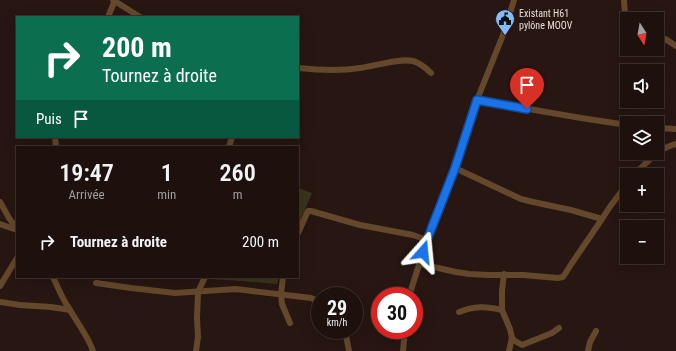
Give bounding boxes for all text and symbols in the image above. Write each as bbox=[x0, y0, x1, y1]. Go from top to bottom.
public building icon: Existant H61 pylône MOOV bbox=[494, 8, 516, 36]
place label: Existant H61 pylône MOOV bbox=[519, 8, 573, 31]
north arrow bbox=[620, 12, 664, 56]
map controls bbox=[620, 12, 664, 264]
text: 200 m bbox=[102, 31, 172, 64]
icon: right bbox=[36, 32, 88, 84]
button: sound bbox=[620, 64, 664, 108]
text: Tournez à droite bbox=[102, 65, 217, 86]
pin bbox=[510, 68, 544, 109]
icon: arrive bbox=[516, 74, 538, 96]
icon: arrive bbox=[70, 108, 92, 130]
text: Puis bbox=[36, 110, 62, 128]
button: layers bbox=[620, 116, 664, 160]
text: 19:47 bbox=[59, 159, 114, 187]
text: 1 bbox=[161, 159, 173, 187]
text: 260 bbox=[220, 159, 256, 187]
button: + bbox=[620, 168, 664, 212]
text: Arrivée bbox=[69, 187, 105, 202]
text: min bbox=[157, 187, 176, 202]
text: m bbox=[233, 187, 243, 202]
button: − bbox=[620, 220, 664, 264]
icon: right bbox=[36, 231, 58, 253]
position arrow bbox=[402, 231, 444, 273]
text: Tournez à droite bbox=[70, 233, 167, 251]
text: 200 m bbox=[242, 233, 279, 251]
speed limit sign: 30 bbox=[371, 287, 423, 339]
text: 29 bbox=[327, 296, 347, 320]
text: km/h bbox=[327, 317, 347, 328]

